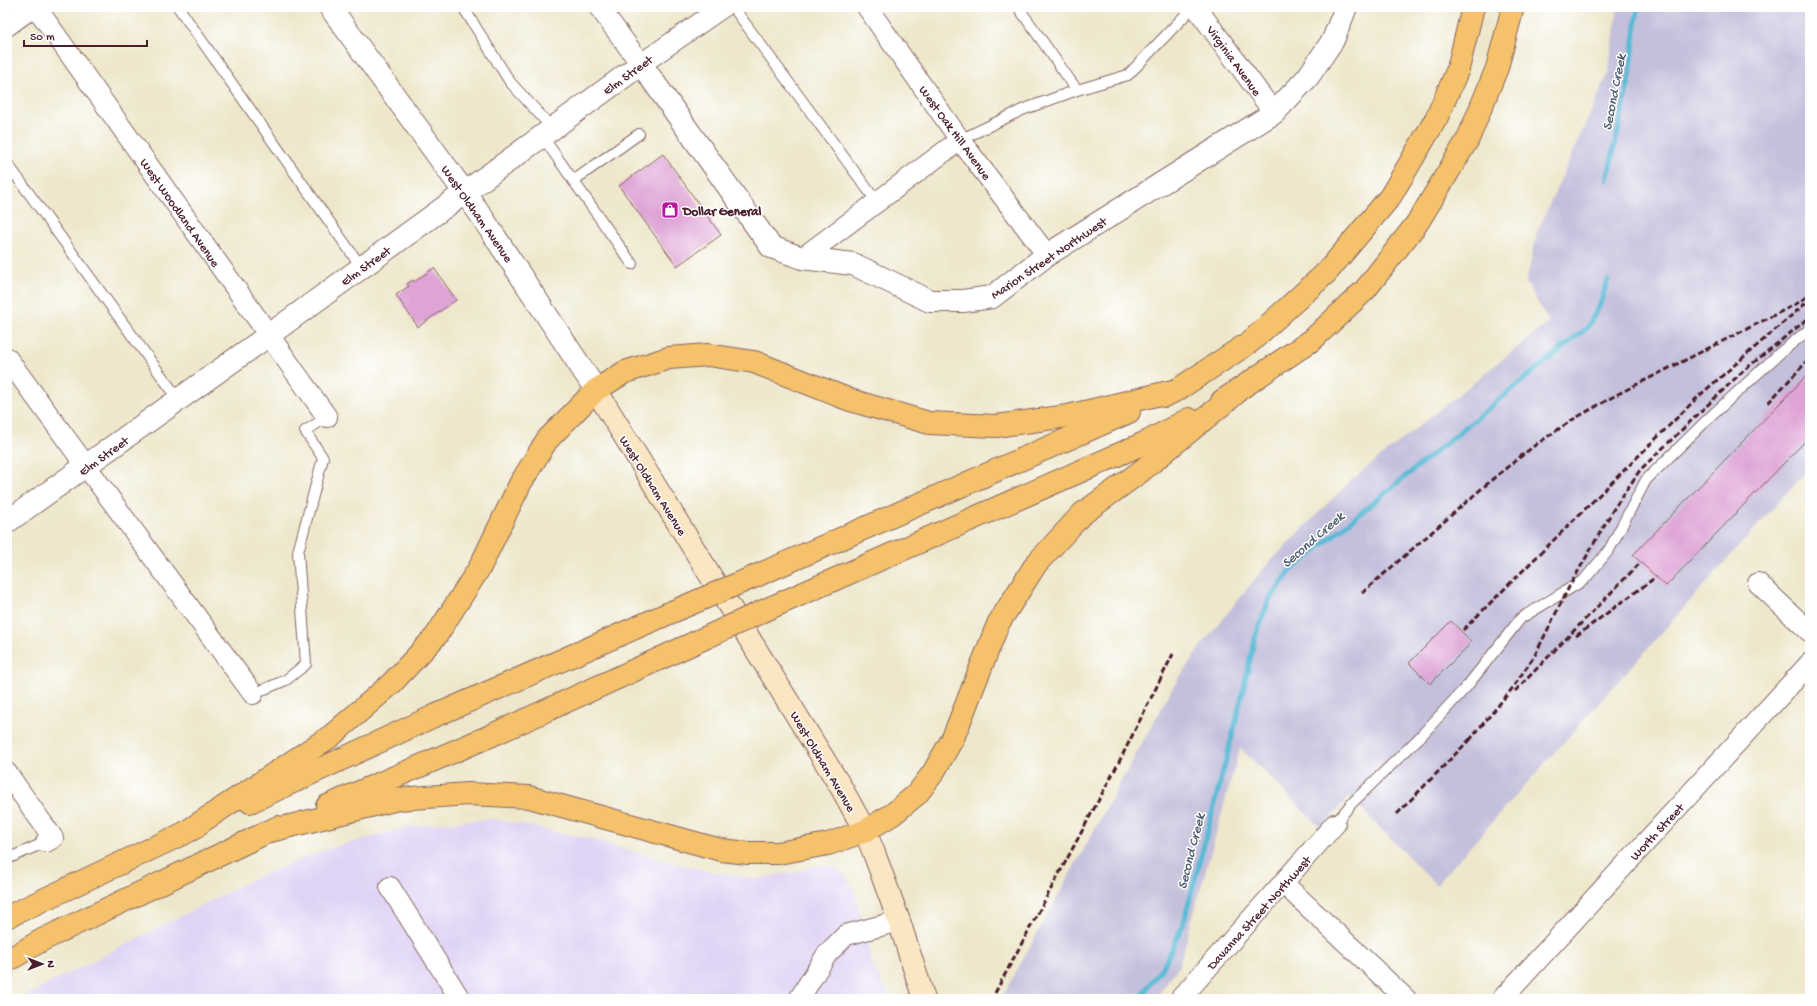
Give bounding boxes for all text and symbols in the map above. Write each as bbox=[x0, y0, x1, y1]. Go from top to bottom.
scale bar bbox=[24, 22, 147, 48]
street label: Virginia Avenue bbox=[1202, 23, 1264, 100]
text: 50 m bbox=[30, 31, 55, 45]
water label: Second Creek bbox=[1600, 51, 1631, 132]
street label: Elm Street bbox=[601, 52, 658, 99]
street label: West Oak Hill Avenue bbox=[915, 83, 993, 184]
street label: West Woodland Avenue bbox=[136, 156, 222, 271]
street label: West Oldham Avenue bbox=[437, 163, 515, 266]
shop icon: Dollar General bbox=[660, 200, 680, 220]
place label: Dollar General bbox=[682, 205, 761, 220]
street label: Marion Street Northwest bbox=[989, 214, 1112, 303]
street label: Elm Street bbox=[339, 243, 396, 290]
street label: Elm Street bbox=[77, 433, 134, 480]
street label: West Oldham Avenue bbox=[615, 434, 689, 539]
water label: Second Creek bbox=[1279, 508, 1350, 573]
street label: West Oldham Avenue bbox=[786, 709, 858, 816]
street label: Worth Street bbox=[1628, 800, 1689, 864]
water label: Second Creek bbox=[1175, 810, 1210, 891]
street label: Davanna Street Northwest bbox=[1204, 852, 1316, 974]
north arrow bbox=[22, 944, 62, 984]
text: N bbox=[44, 960, 56, 968]

